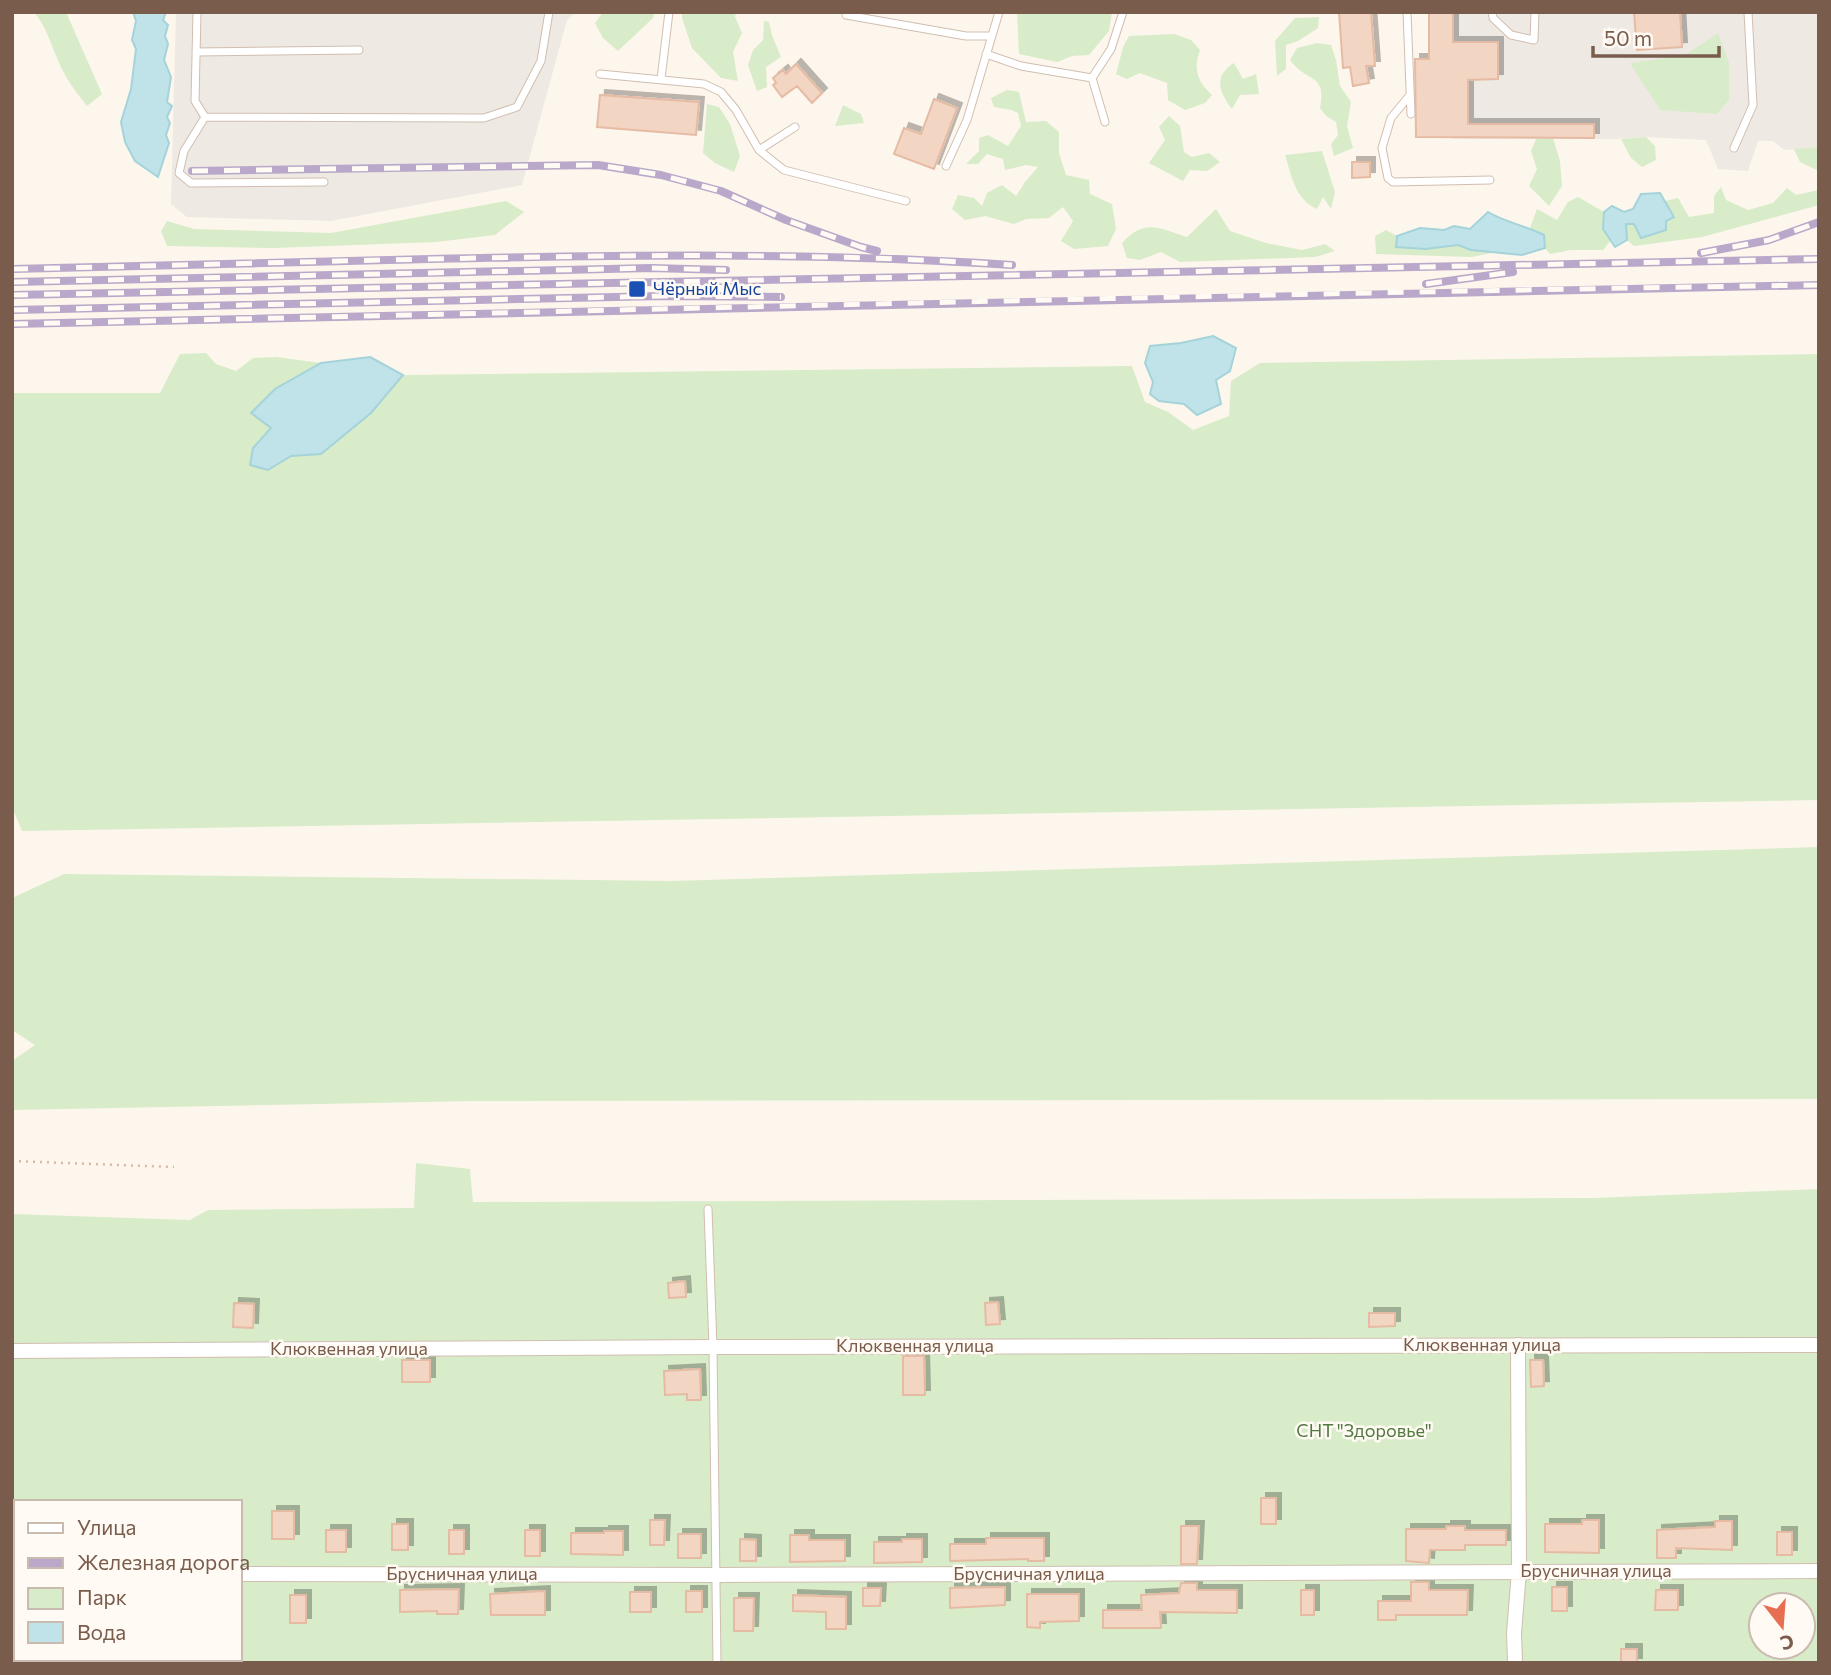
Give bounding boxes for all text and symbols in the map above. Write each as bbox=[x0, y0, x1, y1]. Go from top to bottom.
scale bar bbox=[1593, 14, 1719, 58]
text: 50 m bbox=[1604, 25, 1652, 50]
place label: Чёрный Мыс bbox=[653, 277, 762, 299]
marker: Чёрный Мыс bbox=[627, 279, 647, 299]
street label: Клюквенная улица bbox=[1403, 1333, 1561, 1355]
street label: Клюквенная улица bbox=[836, 1334, 994, 1356]
street label: Клюквенная улица bbox=[270, 1337, 428, 1359]
park label: СНТ "Здоровье" bbox=[1296, 1419, 1432, 1441]
legend bbox=[14, 1500, 242, 1661]
text: Улица bbox=[77, 1514, 136, 1539]
text: Железная дорога bbox=[77, 1549, 250, 1574]
street label: Брусничная улица bbox=[1520, 1559, 1672, 1581]
street label: Брусничная улица bbox=[386, 1562, 538, 1584]
street label: Брусничная улица bbox=[953, 1562, 1105, 1584]
text: Парк bbox=[77, 1584, 127, 1609]
north arrow bbox=[1747, 1591, 1817, 1661]
text: Вода bbox=[77, 1619, 126, 1644]
text: С bbox=[1778, 1630, 1797, 1656]

